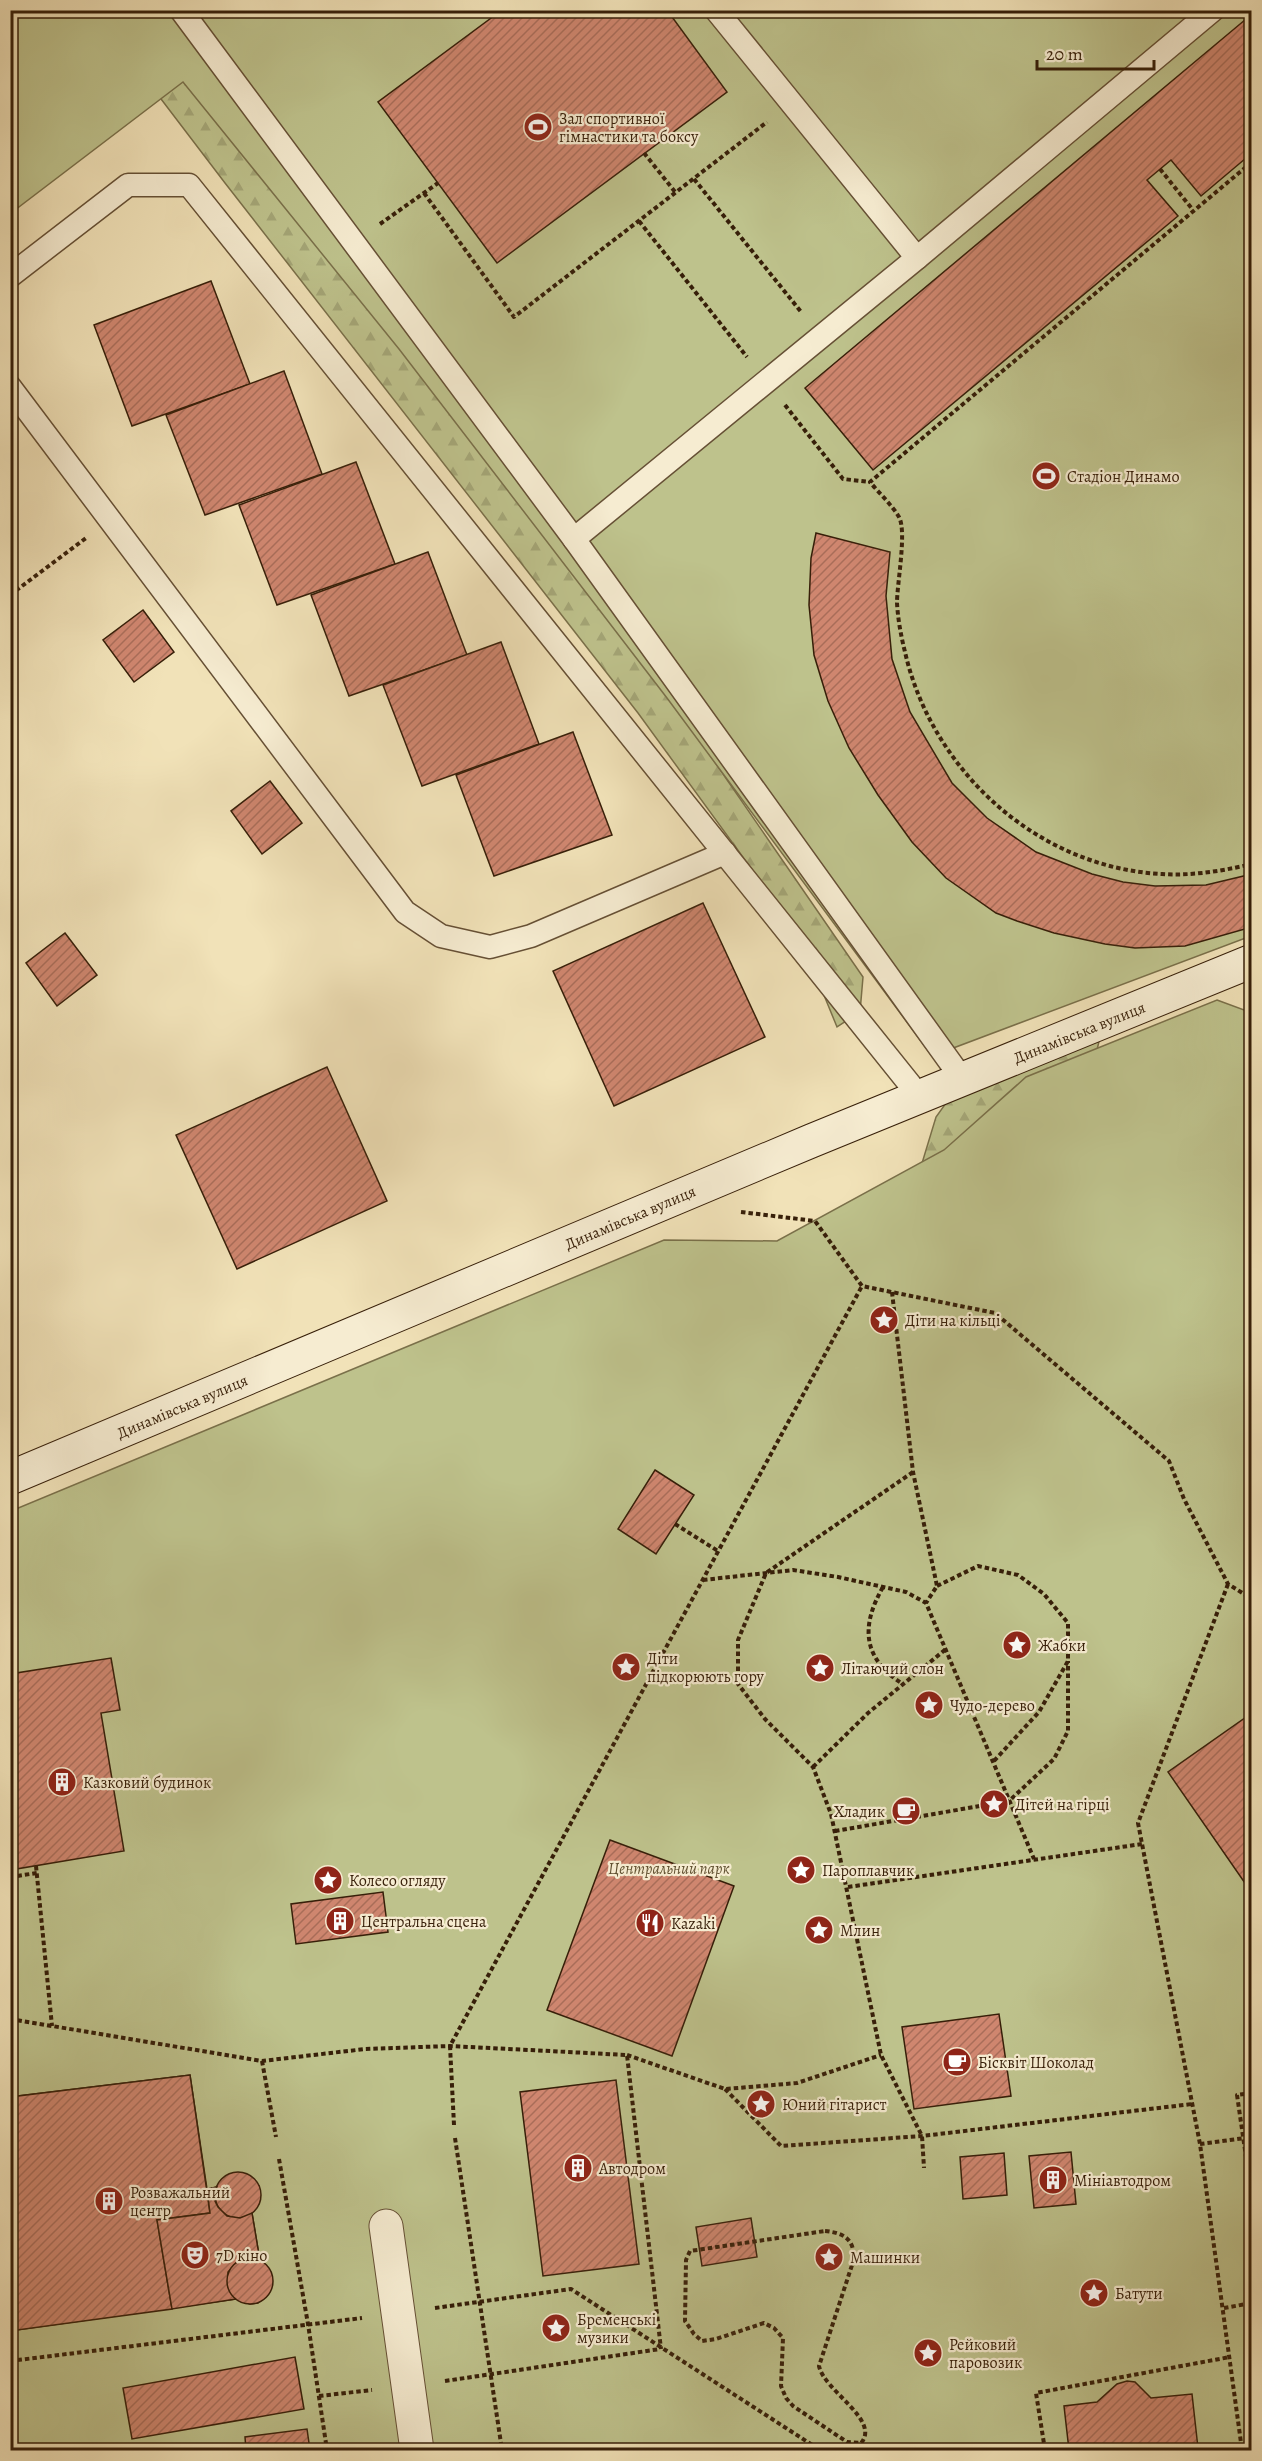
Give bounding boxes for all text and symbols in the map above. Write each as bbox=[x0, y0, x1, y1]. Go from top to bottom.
scale bar bbox=[1037, 33, 1154, 71]
text: 20 m bbox=[1046, 42, 1083, 66]
place label: Зал спортивної гімнастики та боксу bbox=[559, 108, 699, 148]
sports icon: Зал спортивної гімнастики та боксу bbox=[522, 111, 554, 143]
sports icon: Стадіон Динамо bbox=[1030, 460, 1062, 492]
place label: Стадіон Динамо bbox=[1067, 466, 1180, 488]
street label: Динамівська вулиця bbox=[1010, 996, 1149, 1069]
street label: Динамівська вулиця bbox=[561, 1180, 700, 1255]
place icon: Діти на кільці bbox=[868, 1304, 900, 1336]
place label: Діти на кільці bbox=[905, 1310, 1000, 1332]
street label: Динамівська вулиця bbox=[113, 1369, 252, 1444]
place icon: Жабки bbox=[1001, 1629, 1033, 1661]
place label: Жабки bbox=[1038, 1635, 1086, 1657]
place label: Діти підкорюють гору bbox=[647, 1648, 765, 1688]
place icon: Діти підкорюють гору bbox=[610, 1651, 642, 1683]
place icon: Літаючий слон bbox=[804, 1652, 836, 1684]
place label: Літаючий слон bbox=[841, 1658, 944, 1680]
place icon: Чудо-дерево bbox=[913, 1689, 945, 1721]
place label: Чудо-дерево bbox=[950, 1695, 1035, 1717]
building icon: Казковий будинок bbox=[46, 1766, 78, 1798]
place label: Казковий будинок bbox=[83, 1772, 211, 1794]
place icon: Дітей на гірці bbox=[978, 1788, 1010, 1820]
place label: Дітей на гірці bbox=[1015, 1794, 1110, 1816]
cafe icon: Хладик bbox=[890, 1795, 922, 1827]
place label: Хладик bbox=[834, 1801, 885, 1823]
place icon: Пароплавчик bbox=[785, 1854, 817, 1886]
park label: Центральний парк bbox=[608, 1858, 730, 1880]
place label: Пароплавчик bbox=[822, 1860, 914, 1882]
place icon: Колесо огляду bbox=[312, 1864, 344, 1896]
place label: Колесо огляду bbox=[349, 1870, 446, 1892]
building icon: Центральна сцена bbox=[324, 1905, 356, 1937]
restaurant icon: Kazaki bbox=[634, 1907, 666, 1939]
place label: Центральна сцена bbox=[361, 1911, 487, 1933]
place label: Kazaki bbox=[671, 1913, 716, 1935]
place icon: Млин bbox=[803, 1914, 835, 1946]
place label: Млин bbox=[840, 1920, 880, 1942]
cafe icon: Бісквіт Шоколад bbox=[941, 2046, 973, 2078]
place label: Бісквіт Шоколад bbox=[978, 2052, 1094, 2074]
place icon: Юний гітарист bbox=[745, 2088, 777, 2120]
place label: Юний гітарист bbox=[782, 2094, 887, 2116]
building icon: Автодром bbox=[562, 2152, 594, 2184]
place label: Автодром bbox=[598, 2158, 666, 2180]
building icon: Мініавтодром bbox=[1037, 2164, 1069, 2196]
place label: Мініавтодром bbox=[1074, 2170, 1171, 2192]
place label: Розважальний центр bbox=[130, 2182, 230, 2222]
building icon: Розважальний центр bbox=[93, 2185, 125, 2217]
theatre icon: 7D кіно bbox=[179, 2239, 211, 2271]
place icon: Машинки bbox=[813, 2241, 845, 2273]
place label: 7D кіно bbox=[216, 2245, 267, 2267]
place label: Машинки bbox=[850, 2247, 920, 2269]
place icon: Батути bbox=[1078, 2277, 1110, 2309]
place label: Батути bbox=[1115, 2283, 1163, 2305]
place label: Бременські музики bbox=[577, 2309, 656, 2349]
place icon: Бременські музики bbox=[540, 2312, 572, 2344]
place label: Рейковий паровозик bbox=[949, 2334, 1022, 2374]
place icon: Рейковий паровозик bbox=[912, 2337, 944, 2369]

